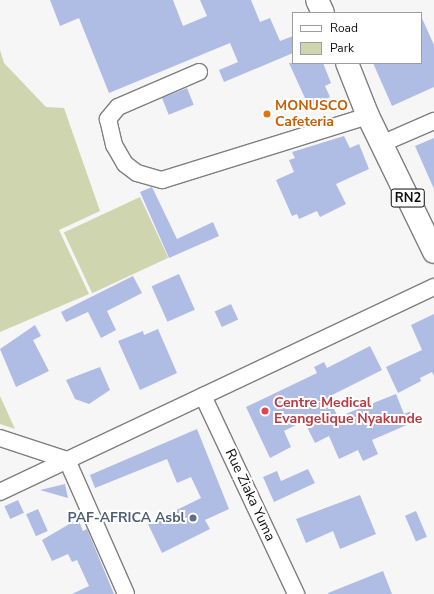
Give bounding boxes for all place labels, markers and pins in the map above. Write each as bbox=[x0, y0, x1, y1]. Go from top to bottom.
place label: MONUSCO Cafeteria bbox=[275, 98, 348, 130]
marker: MONUSCO Cafeteria bbox=[262, 109, 272, 119]
place label: Centre Medical Evangelique Nyakunde bbox=[274, 395, 422, 428]
marker: Centre Medical Evangelique Nyakunde bbox=[259, 405, 271, 417]
place label: PAF-AFRICA Asbl bbox=[68, 510, 185, 526]
marker: PAF-AFRICA Asbl bbox=[188, 513, 198, 523]

